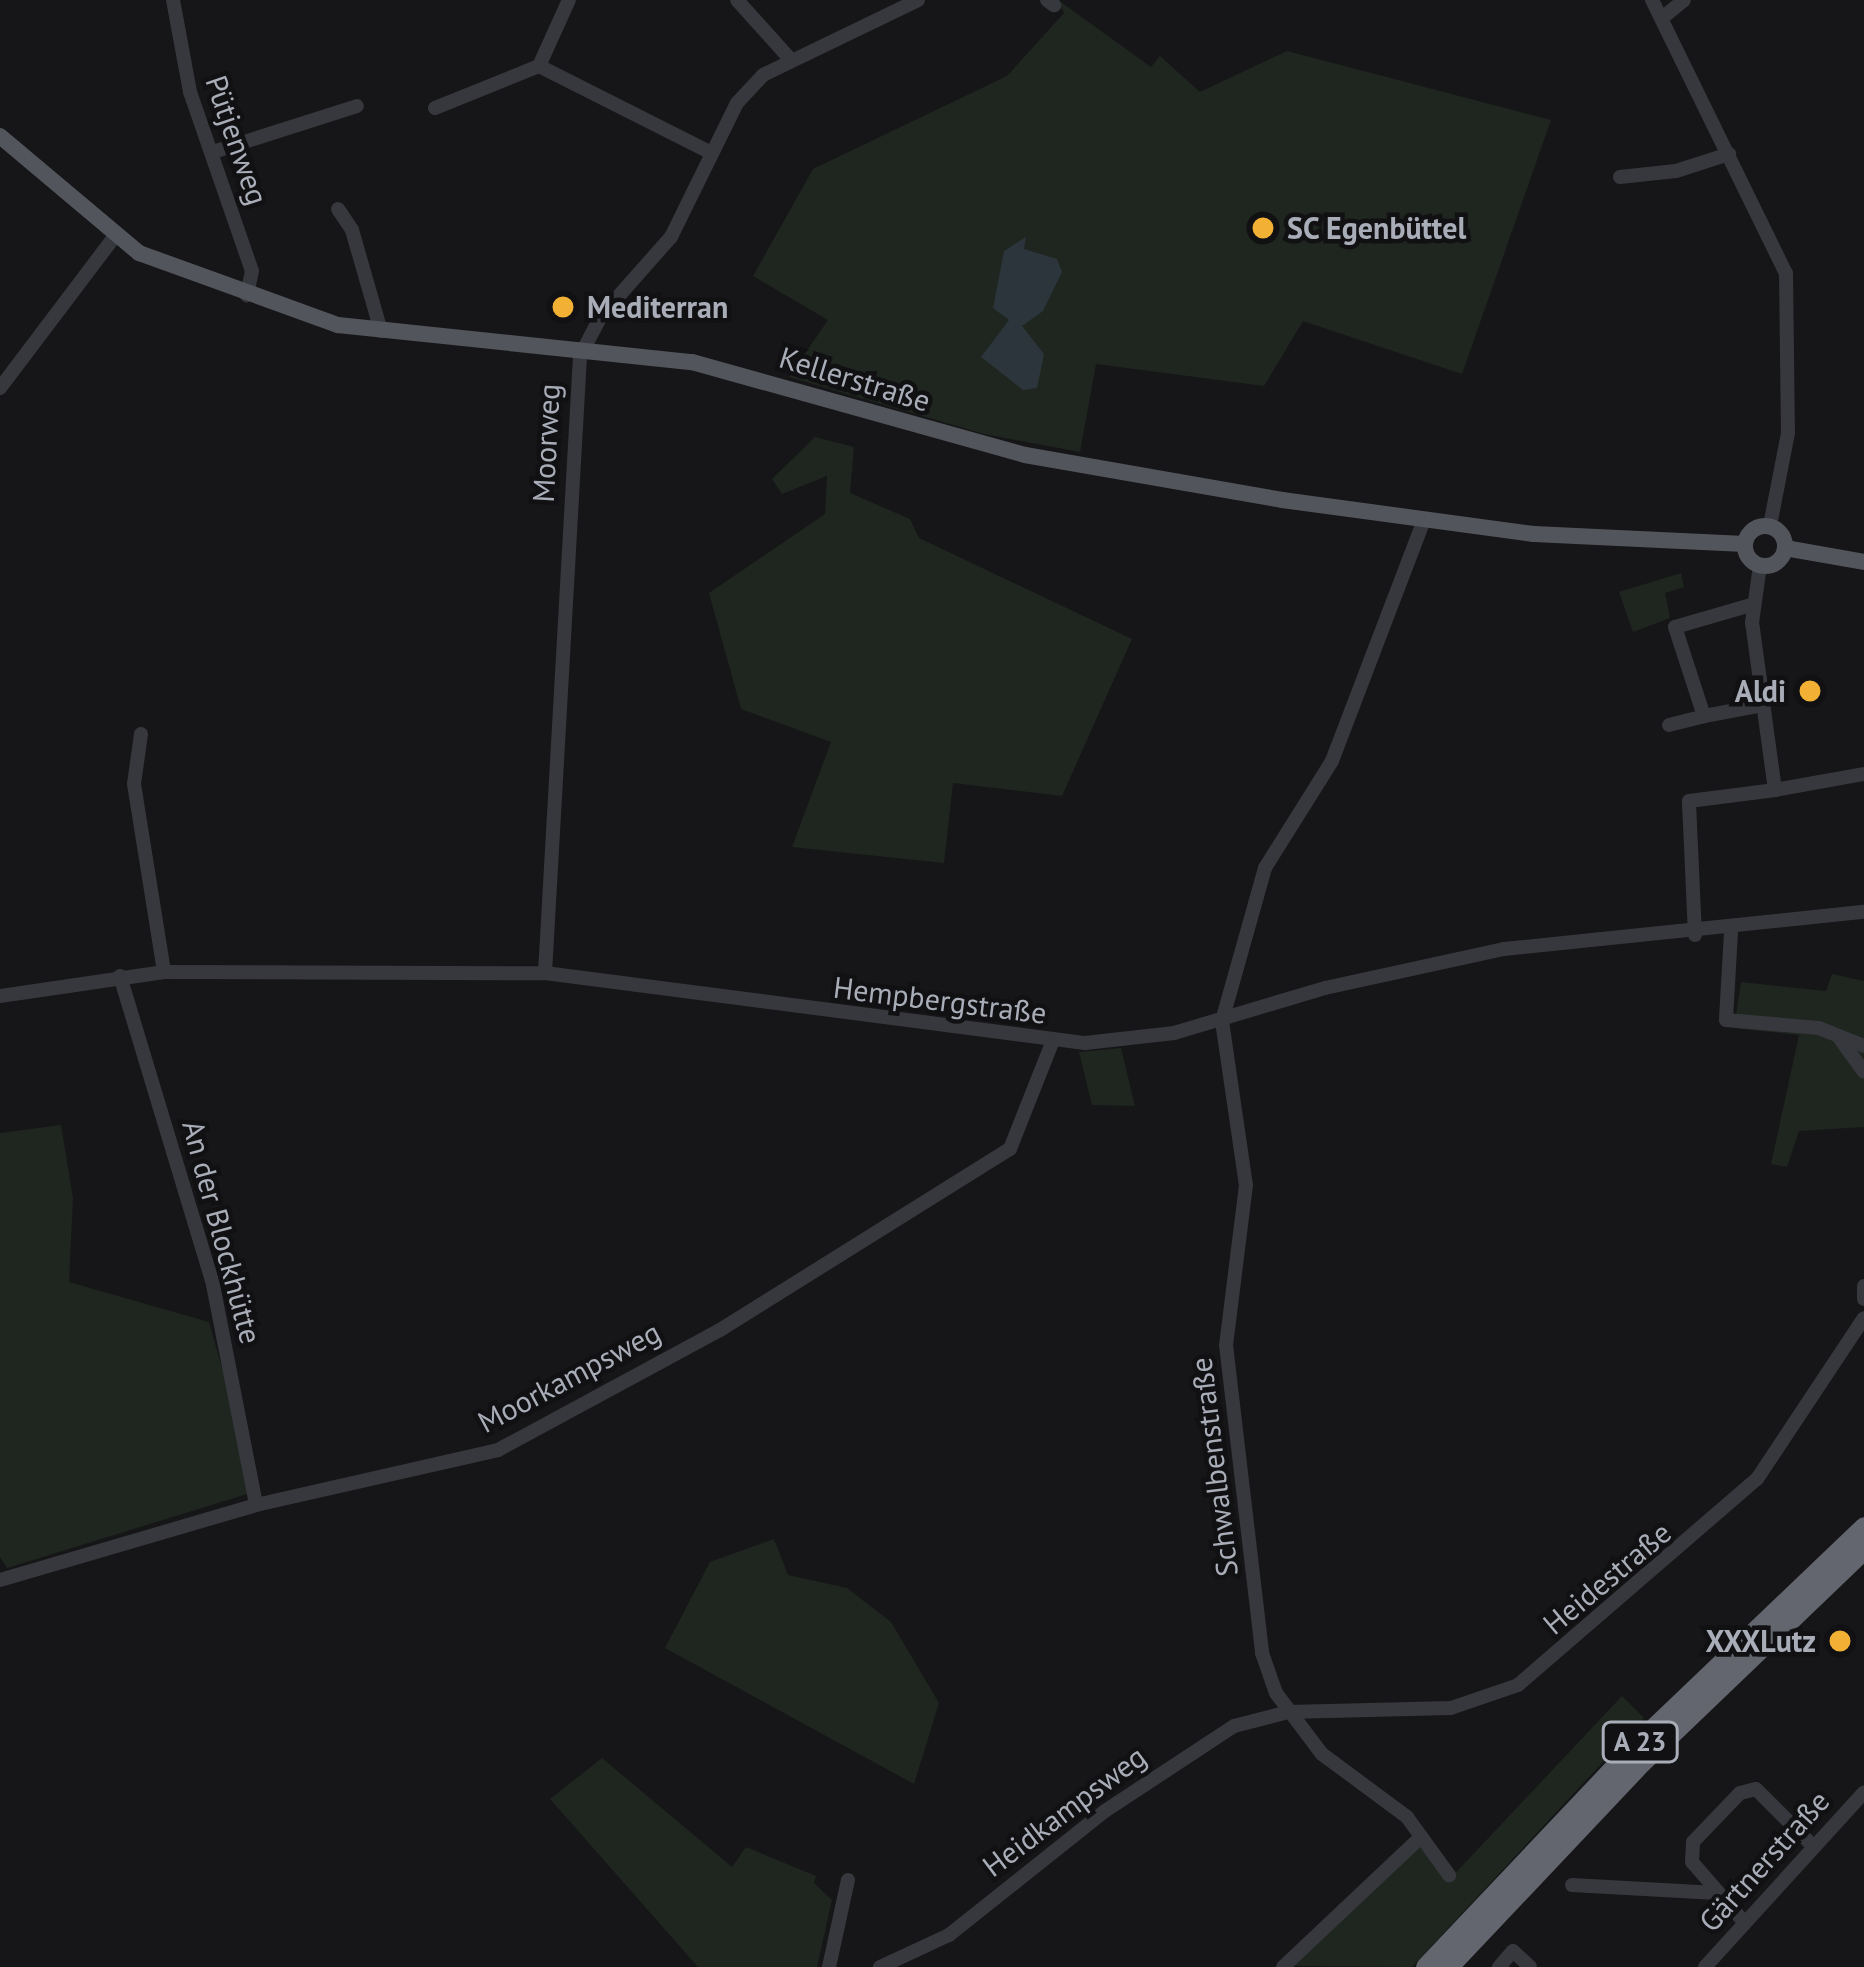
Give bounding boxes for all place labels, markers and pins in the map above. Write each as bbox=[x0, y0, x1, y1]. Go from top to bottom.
place label: SC Egenbüttel bbox=[1287, 210, 1467, 246]
marker: SC Egenbüttel bbox=[1250, 215, 1276, 241]
place label: Mediterran bbox=[587, 289, 728, 325]
marker: Mediterran bbox=[550, 294, 576, 320]
place label: Aldi bbox=[1735, 673, 1786, 709]
marker: Aldi bbox=[1797, 678, 1823, 704]
place label: XXXLutz bbox=[1705, 1623, 1816, 1659]
marker: XXXLutz bbox=[1827, 1628, 1853, 1654]

